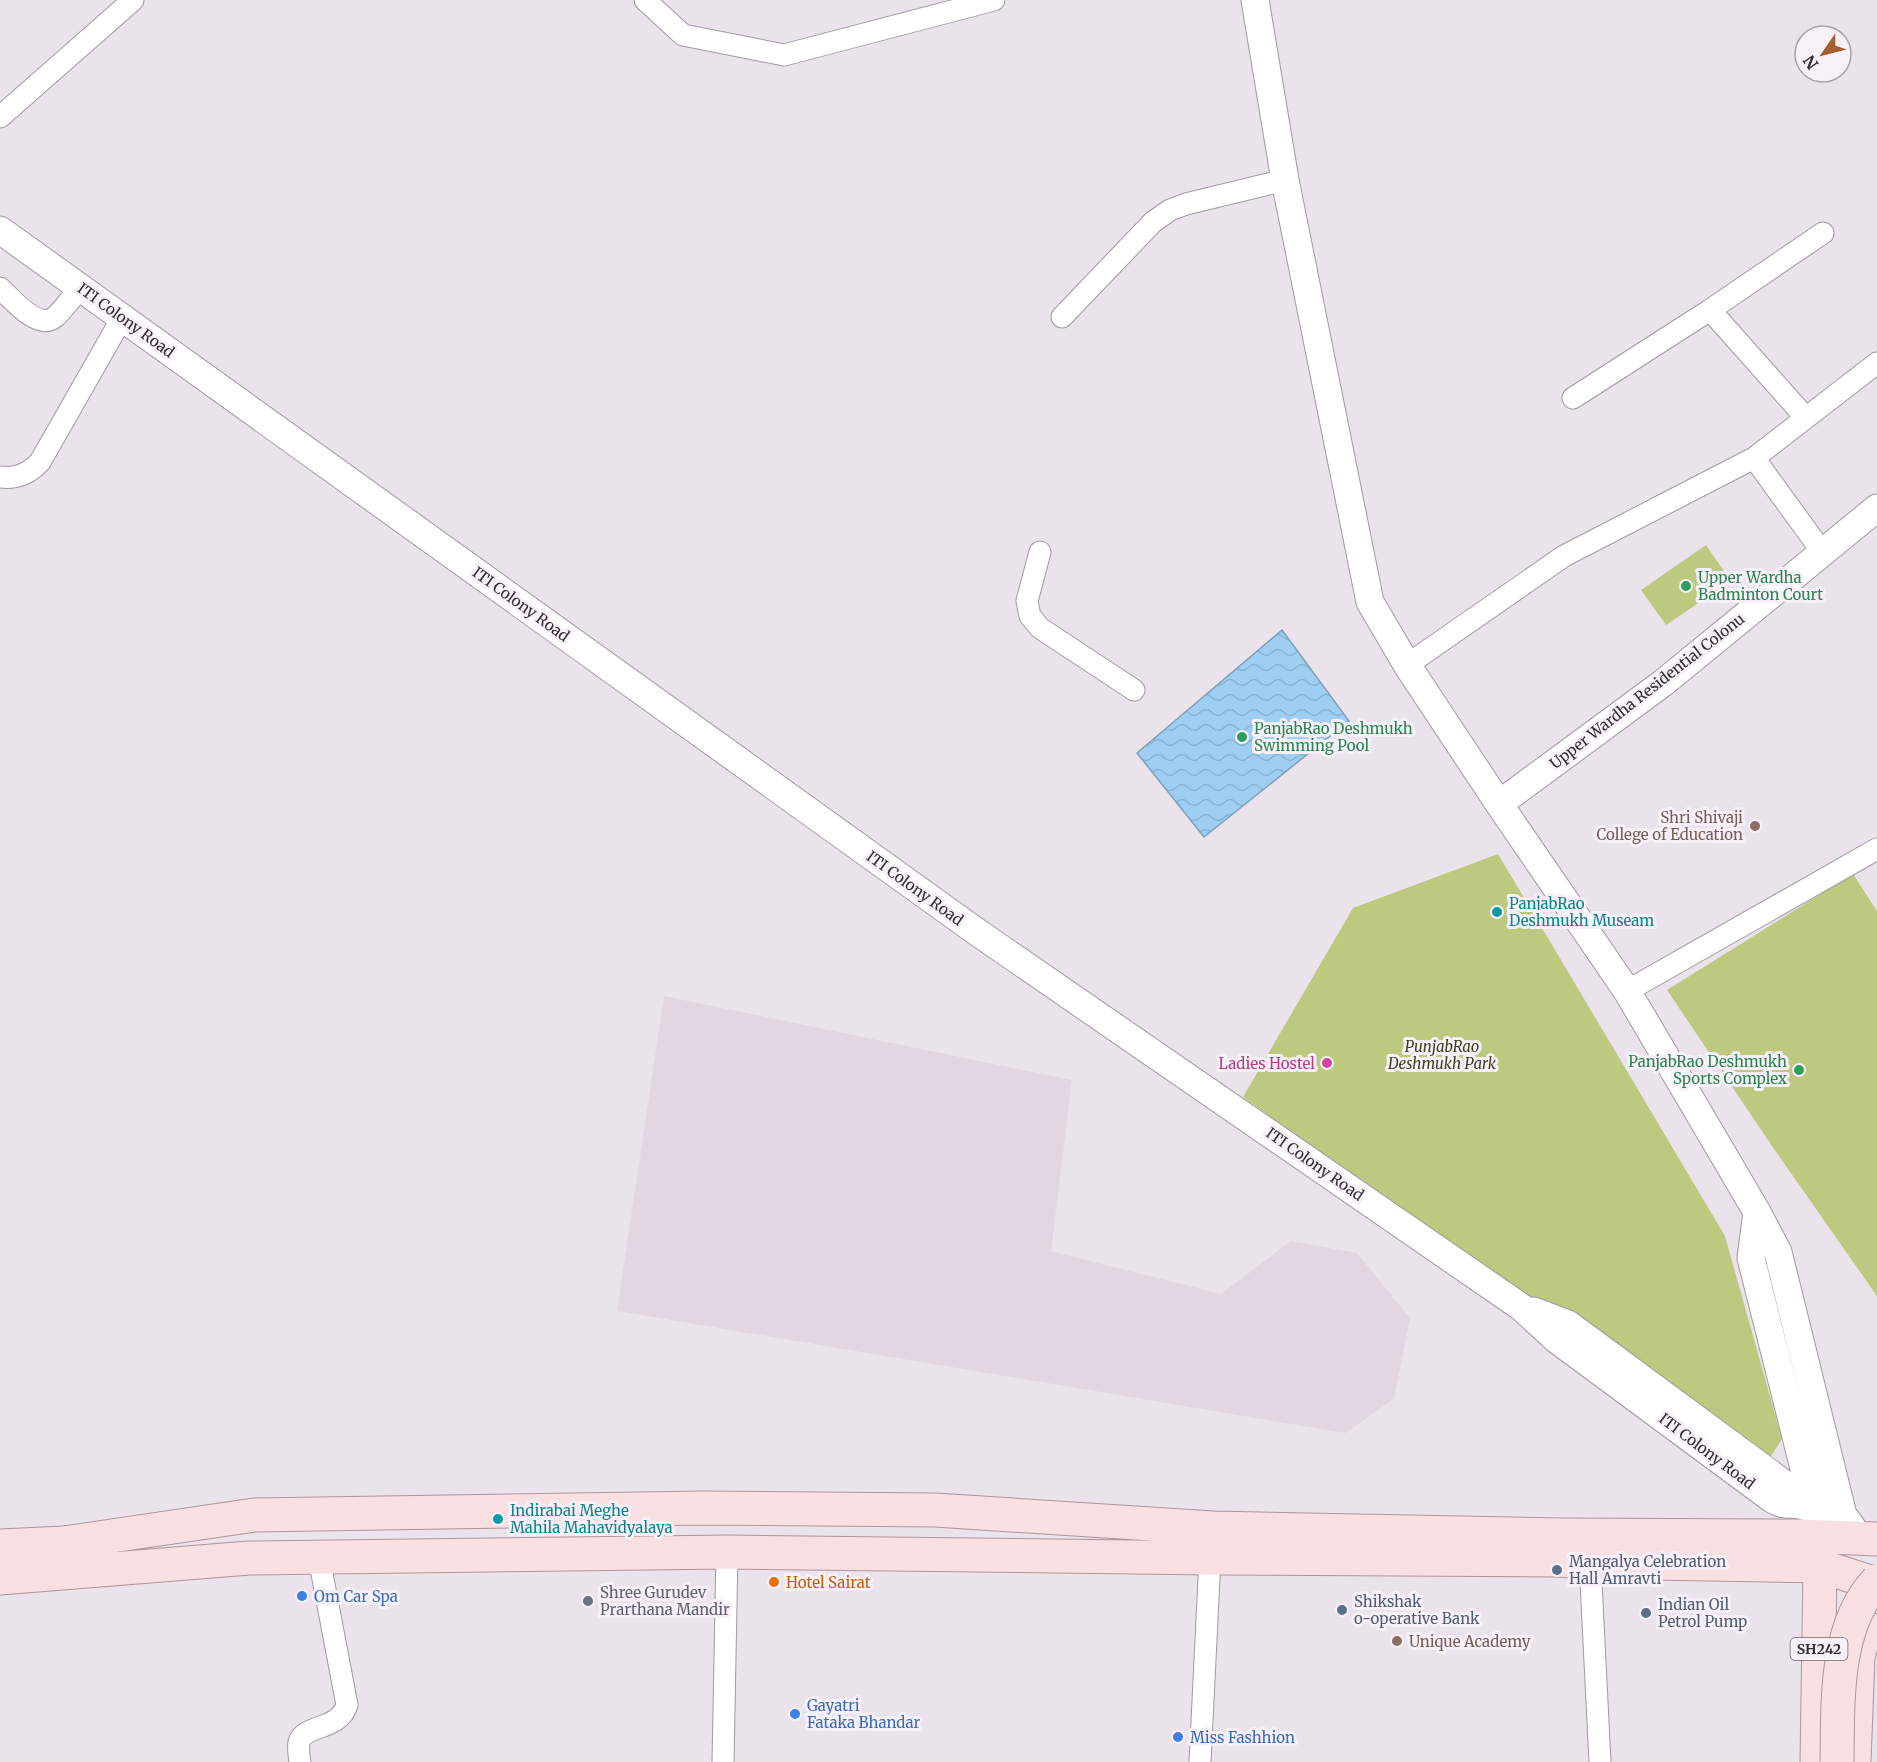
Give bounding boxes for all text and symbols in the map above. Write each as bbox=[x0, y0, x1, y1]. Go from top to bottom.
north arrow bbox=[1793, 24, 1853, 84]
text: N bbox=[1799, 51, 1823, 74]
street label: ITI Colony Road bbox=[74, 279, 178, 361]
street label: ITI Colony Road bbox=[469, 563, 573, 645]
place label: Upper Wardha Badminton Court bbox=[1698, 568, 1823, 604]
marker: Upper Wardha Badminton Court bbox=[1679, 579, 1693, 593]
street label: Upper Wardha Residential Colonu bbox=[1546, 609, 1748, 773]
place label: PanjabRao Deshmukh Swimming Pool bbox=[1254, 719, 1413, 755]
marker: PanjabRao Deshmukh Swimming Pool bbox=[1235, 730, 1249, 744]
place label: Shri Shivaji College of Education bbox=[1597, 808, 1743, 844]
marker: Shri Shivaji College of Education bbox=[1748, 819, 1762, 833]
street label: ITI Colony Road bbox=[863, 847, 967, 929]
place label: PanjabRao Deshmukh Museam bbox=[1509, 894, 1654, 930]
marker: PanjabRao Deshmukh Museam bbox=[1490, 905, 1504, 919]
park label: PunjabRao Deshmukh Park bbox=[1387, 1037, 1497, 1073]
place label: PanjabRao Deshmukh Sports Complex bbox=[1628, 1052, 1787, 1088]
place label: Ladies Hostel bbox=[1218, 1054, 1315, 1073]
marker: Ladies Hostel bbox=[1320, 1056, 1334, 1070]
marker: PanjabRao Deshmukh Sports Complex bbox=[1792, 1063, 1806, 1077]
street label: ITI Colony Road bbox=[1262, 1123, 1368, 1205]
street label: ITI Colony Road bbox=[1655, 1409, 1759, 1493]
place label: Indirabai Meghe Mahila Mahavidyalaya bbox=[510, 1501, 673, 1537]
marker: Indirabai Meghe Mahila Mahavidyalaya bbox=[491, 1512, 505, 1526]
place label: Mangalya Celebration Hall Amravti bbox=[1569, 1552, 1726, 1588]
marker: Mangalya Celebration Hall Amravti bbox=[1550, 1563, 1564, 1577]
place label: Hotel Sairat bbox=[786, 1573, 871, 1592]
marker: Hotel Sairat bbox=[767, 1575, 781, 1589]
place label: Shree Gurudev Prarthana Mandir bbox=[600, 1583, 730, 1619]
place label: Om Car Spa bbox=[314, 1587, 398, 1606]
marker: Om Car Spa bbox=[295, 1589, 309, 1603]
place label: Shikshak o-operative Bank bbox=[1354, 1592, 1480, 1628]
marker: Shree Gurudev Prarthana Mandir bbox=[581, 1594, 595, 1608]
place label: Indian Oil Petrol Pump bbox=[1658, 1595, 1747, 1631]
marker: Shikshak o-operative Bank bbox=[1335, 1603, 1349, 1617]
marker: Indian Oil Petrol Pump bbox=[1639, 1606, 1653, 1620]
place label: Unique Academy bbox=[1409, 1632, 1531, 1651]
marker: Unique Academy bbox=[1390, 1634, 1404, 1648]
road number: SH242 bbox=[1790, 1638, 1848, 1660]
place label: Gayatri Fataka Bhandar bbox=[807, 1696, 921, 1732]
marker: Gayatri Fataka Bhandar bbox=[788, 1707, 802, 1721]
place label: Miss Fashhion bbox=[1190, 1728, 1295, 1747]
marker: Miss Fashhion bbox=[1171, 1730, 1185, 1744]

